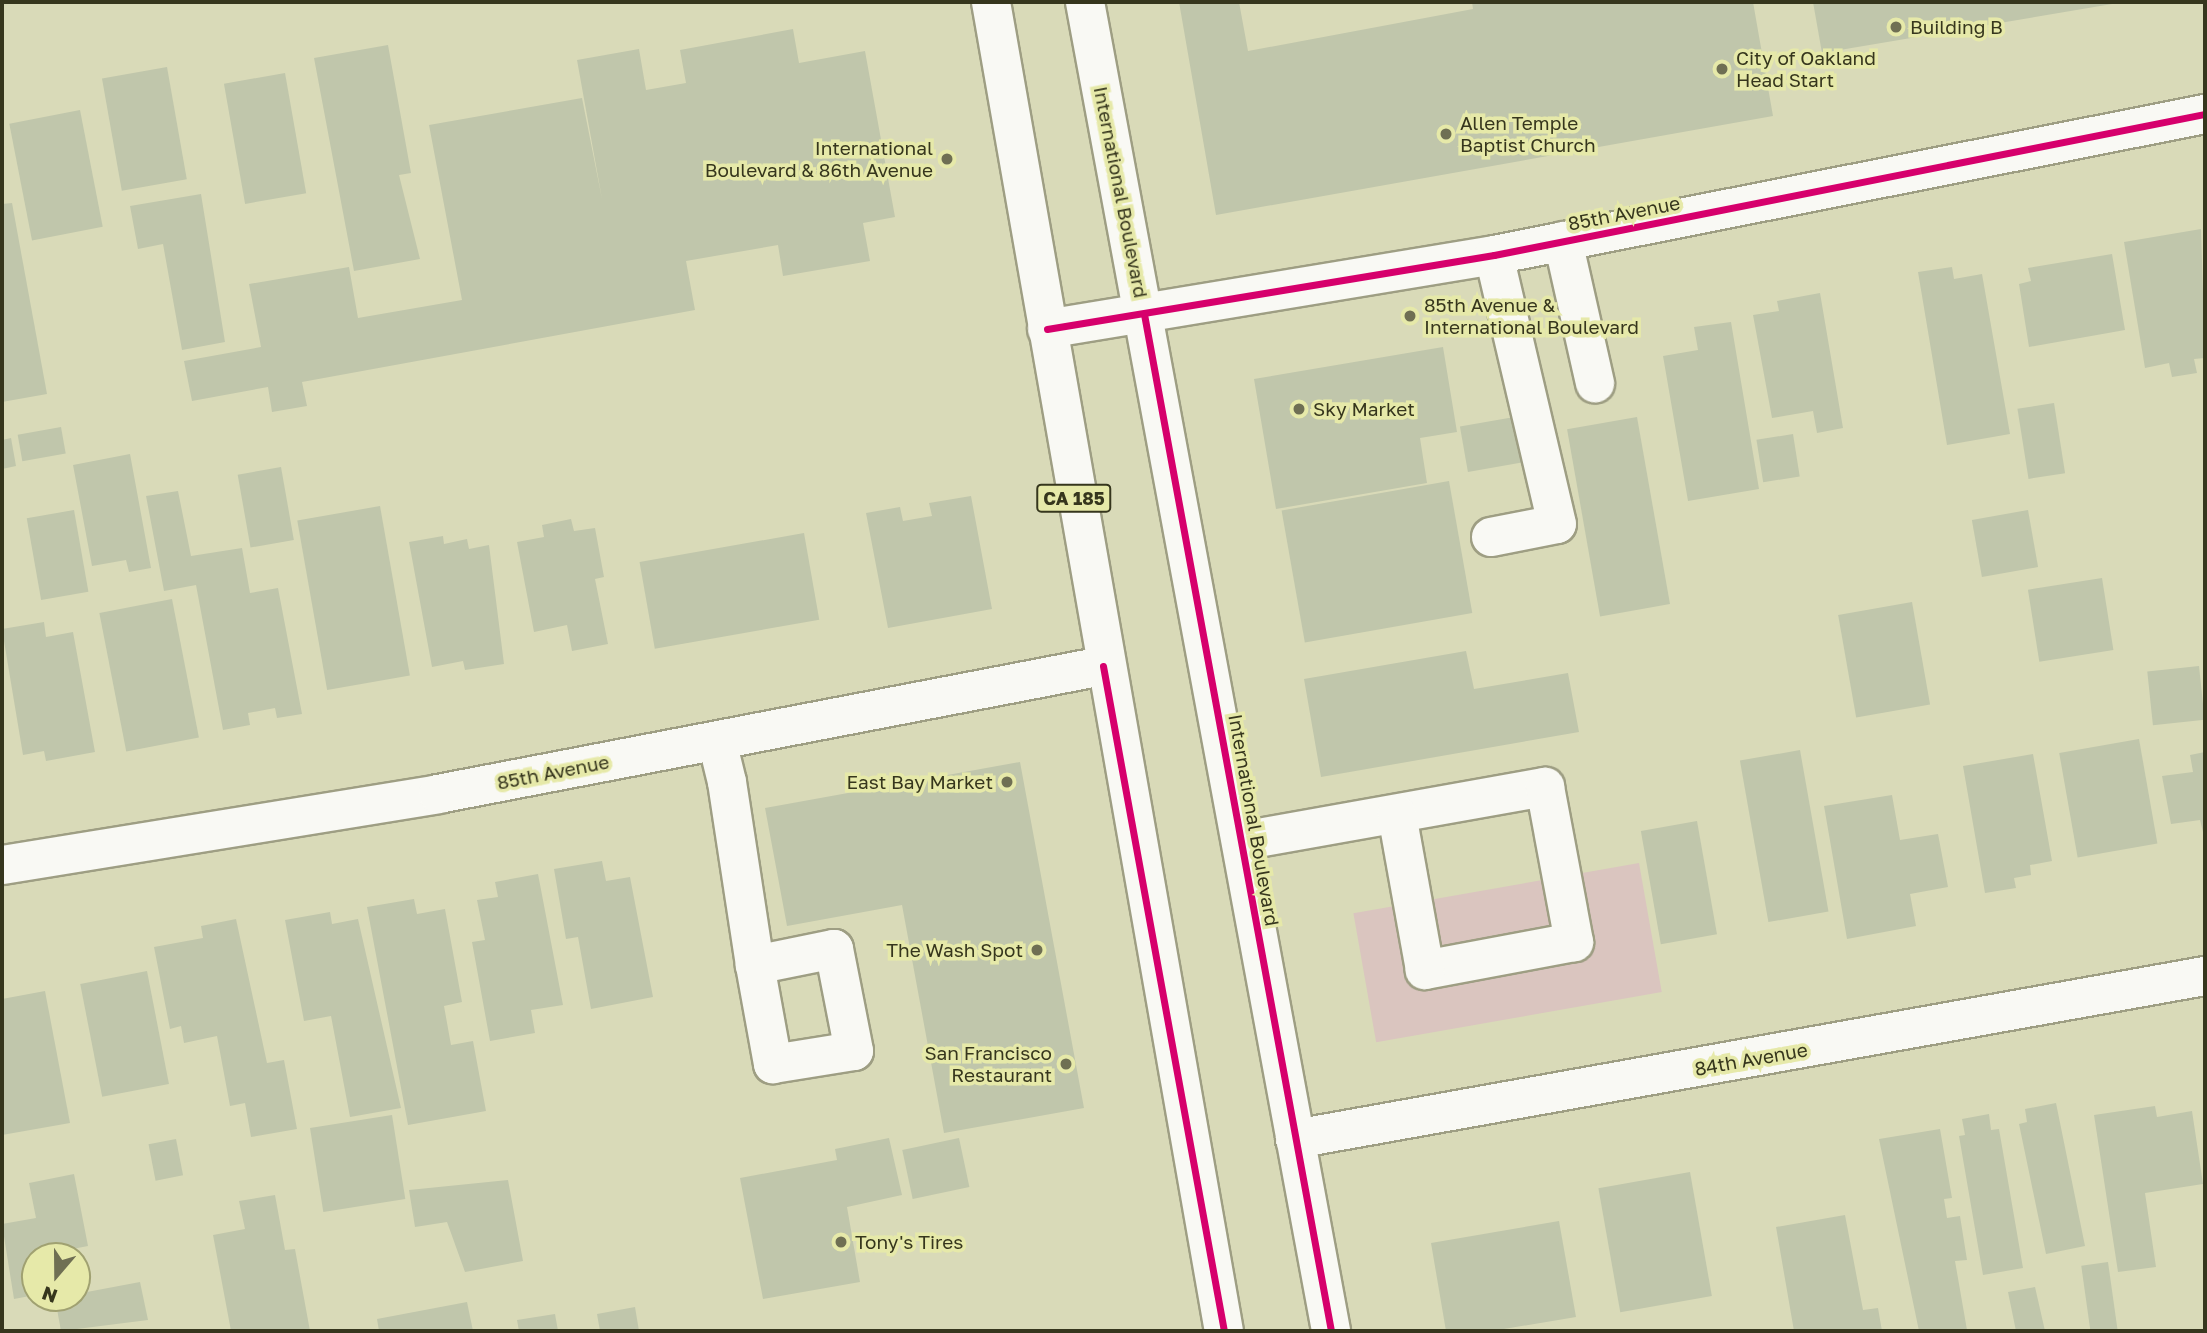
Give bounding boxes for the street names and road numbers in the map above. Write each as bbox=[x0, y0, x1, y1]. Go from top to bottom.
street label: International Boulevard bbox=[1089, 84, 1153, 300]
street label: 85th Avenue bbox=[1566, 191, 1682, 235]
road number: CA 185 bbox=[1036, 484, 1112, 512]
street label: International Boulevard bbox=[1224, 712, 1284, 928]
street label: 85th Avenue bbox=[495, 750, 611, 794]
street label: 84th Avenue bbox=[1693, 1038, 1809, 1080]

